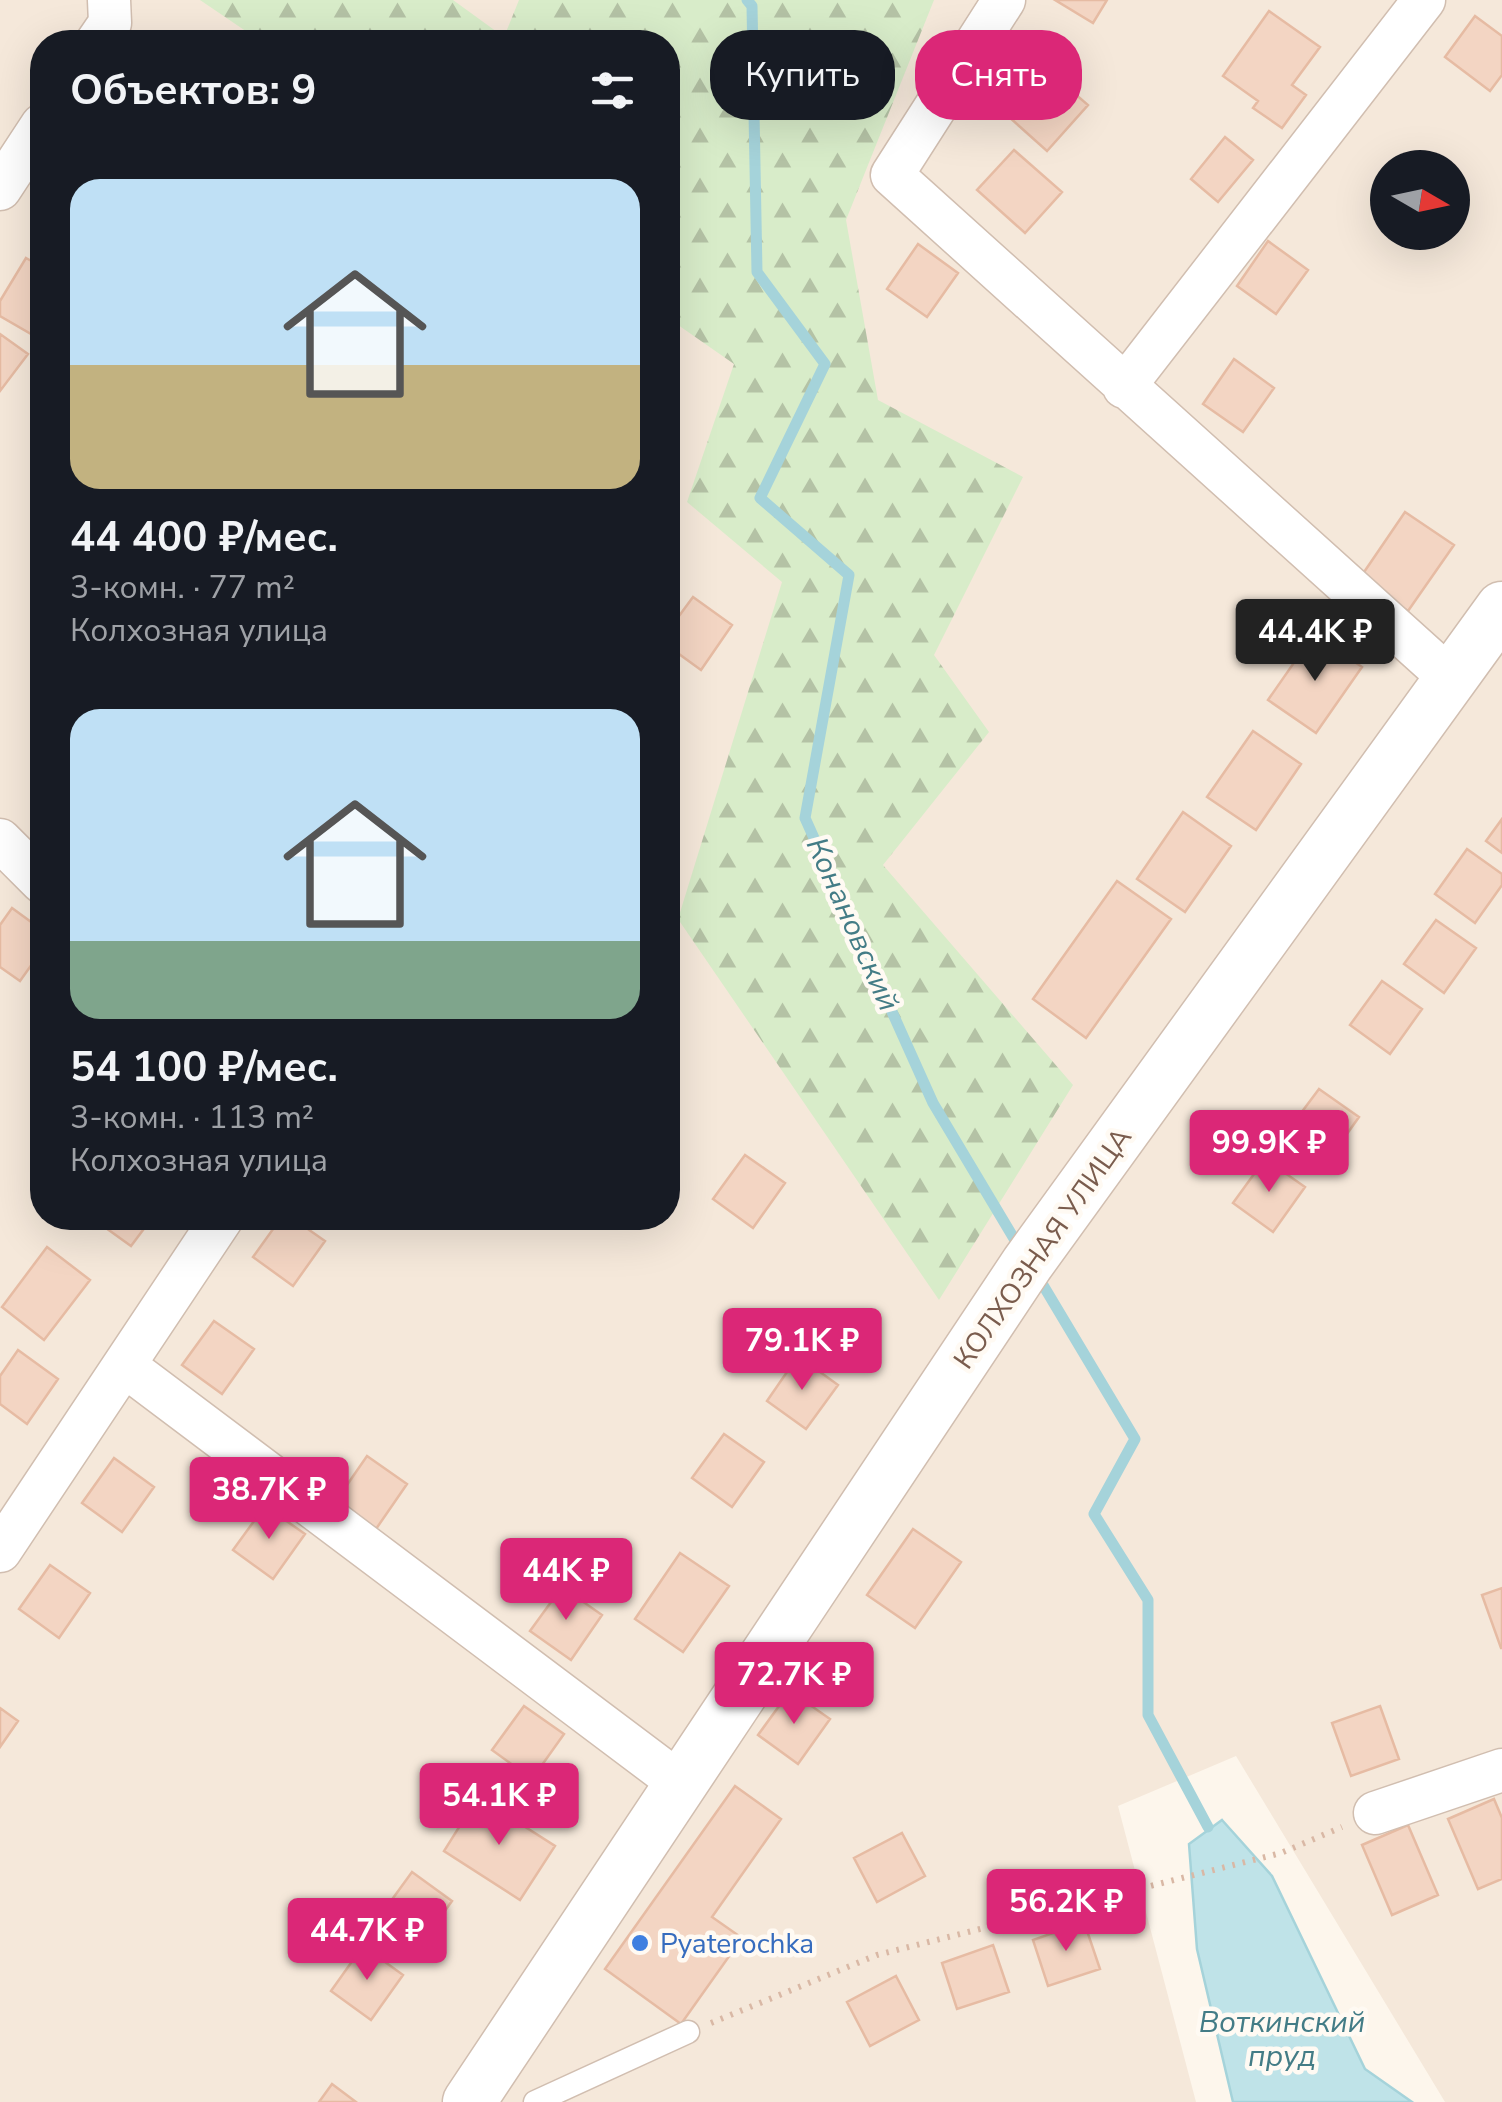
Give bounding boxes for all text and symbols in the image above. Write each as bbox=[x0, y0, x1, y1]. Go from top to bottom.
chip: Купить bbox=[710, 30, 895, 120]
chip: Снять bbox=[915, 30, 1082, 120]
text: Объектов: 9 bbox=[70, 62, 316, 119]
icon: filters bbox=[585, 63, 640, 118]
north arrow bbox=[1370, 150, 1470, 250]
map controls bbox=[1370, 150, 1470, 250]
icon: home bbox=[265, 244, 445, 424]
text: 44 400 ₽/мес. bbox=[70, 509, 338, 566]
text: 3-комн. · 77 m² bbox=[70, 566, 295, 609]
pin: 44.4K ₽ bbox=[1223, 599, 1407, 684]
text: Колхозная улица bbox=[70, 609, 328, 652]
text: 44.4K ₽ bbox=[1258, 610, 1372, 653]
icon: home bbox=[265, 774, 445, 954]
water label: Конановский bbox=[796, 831, 909, 1017]
text: 54 100 ₽/мес. bbox=[70, 1039, 338, 1096]
text: 3-комн. · 113 m² bbox=[70, 1096, 314, 1139]
pin: 99.9K ₽ bbox=[1177, 1110, 1361, 1195]
street label: КОЛХОЗНАЯ УЛИЦА bbox=[945, 1120, 1141, 1377]
text: 99.9K ₽ bbox=[1212, 1121, 1326, 1164]
text: Колхозная улица bbox=[70, 1139, 328, 1182]
pin: 79.1K ₽ bbox=[710, 1308, 894, 1393]
text: 79.1K ₽ bbox=[745, 1319, 859, 1362]
pin: 38.7K ₽ bbox=[177, 1457, 361, 1542]
text: 38.7K ₽ bbox=[212, 1468, 326, 1511]
pin: 44K ₽ bbox=[496, 1538, 636, 1623]
text: 44K ₽ bbox=[522, 1549, 610, 1592]
pin: 72.7K ₽ bbox=[702, 1642, 886, 1727]
text: 72.7K ₽ bbox=[737, 1653, 851, 1696]
pin: 54.1K ₽ bbox=[407, 1763, 591, 1848]
text: 54.1K ₽ bbox=[442, 1774, 556, 1817]
pin: 56.2K ₽ bbox=[974, 1869, 1158, 1954]
text: 56.2K ₽ bbox=[1009, 1880, 1123, 1923]
pin: 44.7K ₽ bbox=[275, 1898, 459, 1983]
text: 44.7K ₽ bbox=[310, 1909, 424, 1952]
place label: Pyaterochka bbox=[660, 1925, 814, 1963]
marker: Pyaterochka bbox=[629, 1932, 651, 1954]
water label: Воткинский пруд bbox=[1199, 2002, 1365, 2077]

